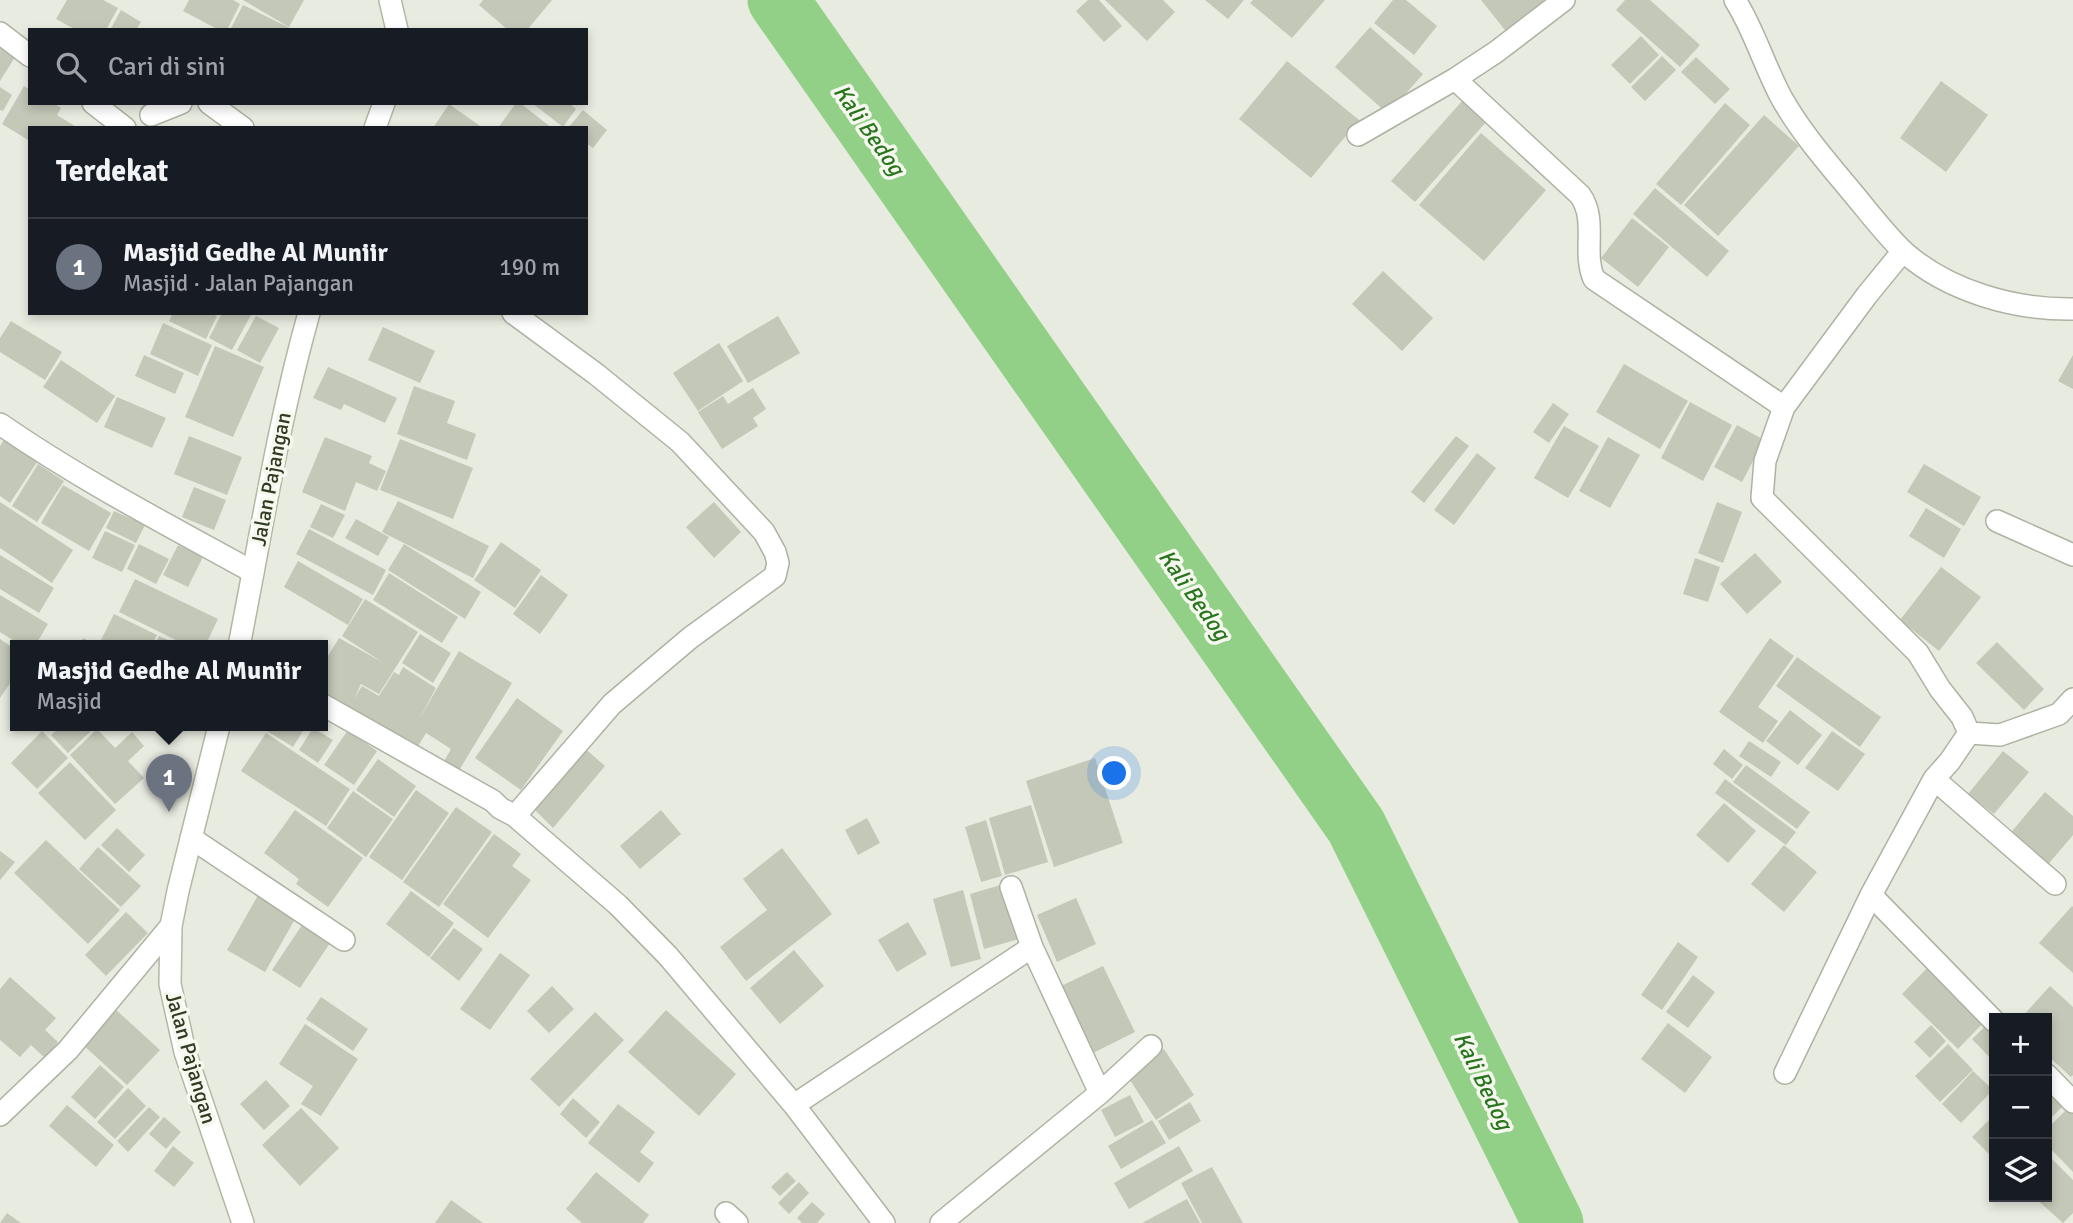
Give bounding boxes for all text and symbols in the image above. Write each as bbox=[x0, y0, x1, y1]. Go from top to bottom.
search box bbox=[28, 28, 588, 105]
icon: search bbox=[52, 48, 90, 86]
text: Cari di sini bbox=[108, 51, 226, 83]
water label: Kali Bedog bbox=[827, 79, 912, 183]
text: Terdekat bbox=[56, 153, 168, 190]
text: Masjid Gedhe Al Muniir bbox=[123, 237, 388, 269]
text: 1 bbox=[73, 253, 85, 282]
text: 190 m bbox=[499, 253, 560, 282]
text: Masjid · Jalan Pajangan bbox=[123, 269, 354, 298]
street label: Jalan Pajangan bbox=[245, 410, 297, 548]
water label: Kali Bedog bbox=[1152, 544, 1237, 648]
popup bbox=[10, 640, 328, 731]
text: Masjid Gedhe Al Muniir bbox=[37, 655, 301, 687]
text: Masjid bbox=[37, 687, 102, 716]
pin: 1 bbox=[146, 754, 192, 812]
your location bbox=[1097, 756, 1131, 790]
street label: Jalan Pajangan bbox=[160, 989, 222, 1127]
map controls bbox=[1989, 1013, 2052, 1202]
button: + bbox=[1989, 1013, 2052, 1076]
water label: Kali Bedog bbox=[1447, 1027, 1520, 1136]
button: − bbox=[1989, 1076, 2052, 1139]
button: layers bbox=[1989, 1139, 2052, 1202]

